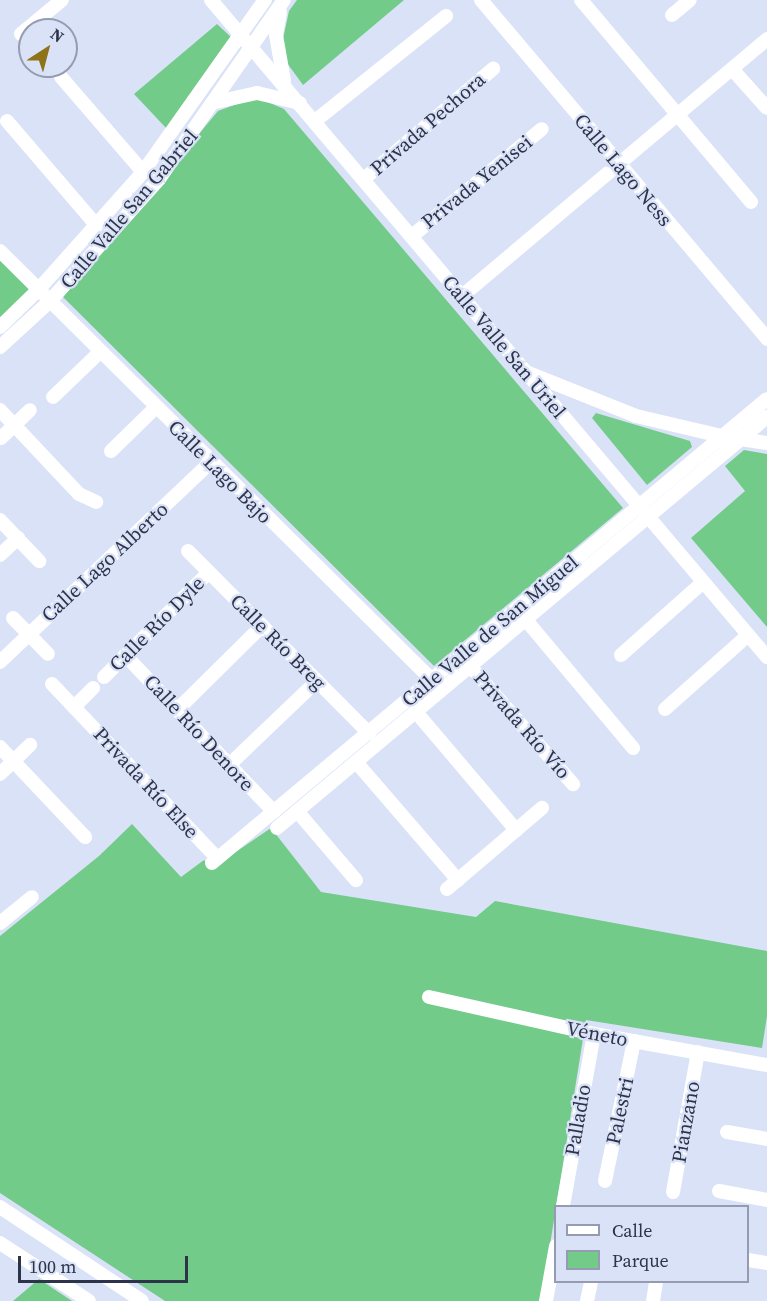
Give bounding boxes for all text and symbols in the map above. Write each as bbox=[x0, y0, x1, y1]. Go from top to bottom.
north arrow bbox=[18, 18, 78, 78]
text: N bbox=[46, 23, 69, 47]
street label: Privada Pechora bbox=[366, 68, 490, 180]
street label: Calle Lago Ness bbox=[569, 109, 677, 231]
street label: Calle Valle San Gabriel bbox=[55, 124, 203, 294]
street label: Privada Yenisei bbox=[417, 130, 537, 234]
street label: Calle Valle San Uriel bbox=[437, 270, 571, 424]
street label: Calle Lago Bajo bbox=[163, 415, 277, 529]
street label: Calle Lago Alberto bbox=[37, 497, 173, 627]
street label: Calle Valle de San Miguel bbox=[397, 550, 583, 712]
street label: Calle Río Dyle bbox=[105, 572, 209, 676]
street label: Calle Río Breg bbox=[225, 589, 331, 695]
street label: Privada Río Vío bbox=[468, 666, 576, 784]
street label: Calle Río Denore bbox=[139, 670, 259, 796]
street label: Privada Río Else bbox=[88, 722, 204, 844]
street label: Véneto bbox=[564, 1016, 630, 1052]
street label: Palestri bbox=[601, 1075, 639, 1147]
street label: Pianzano bbox=[667, 1079, 705, 1165]
street label: Palladio bbox=[560, 1082, 596, 1158]
legend bbox=[554, 1205, 749, 1283]
text: Calle bbox=[612, 1218, 652, 1243]
scale bar bbox=[21, 1244, 190, 1282]
text: Parque bbox=[612, 1248, 669, 1273]
text: 100 m bbox=[29, 1254, 76, 1279]

